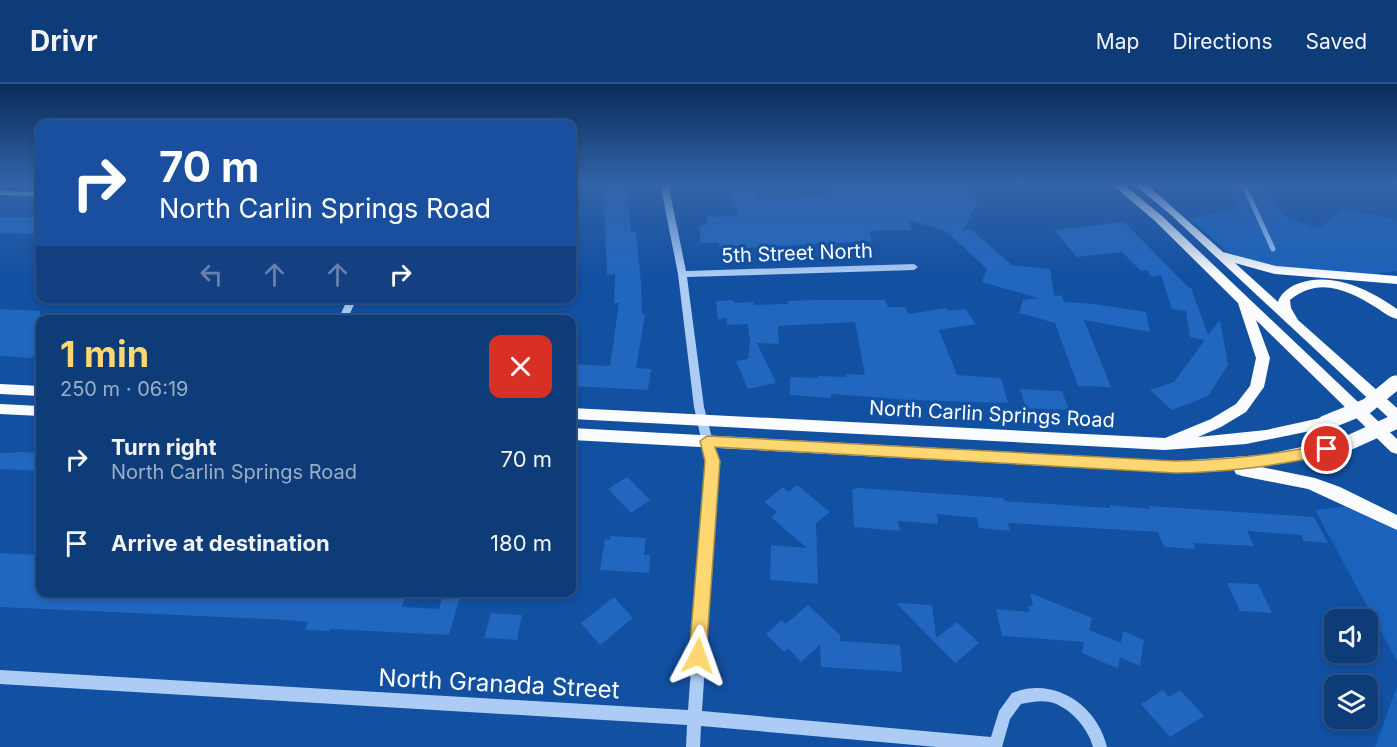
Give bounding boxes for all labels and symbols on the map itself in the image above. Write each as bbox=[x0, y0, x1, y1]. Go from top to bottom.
street label: 5th Street North bbox=[721, 238, 873, 268]
street label: North Carlin Springs Road bbox=[869, 396, 1115, 432]
pin bbox=[1301, 423, 1352, 474]
position arrow bbox=[666, 624, 730, 688]
street label: North Granada Street bbox=[378, 663, 620, 704]

